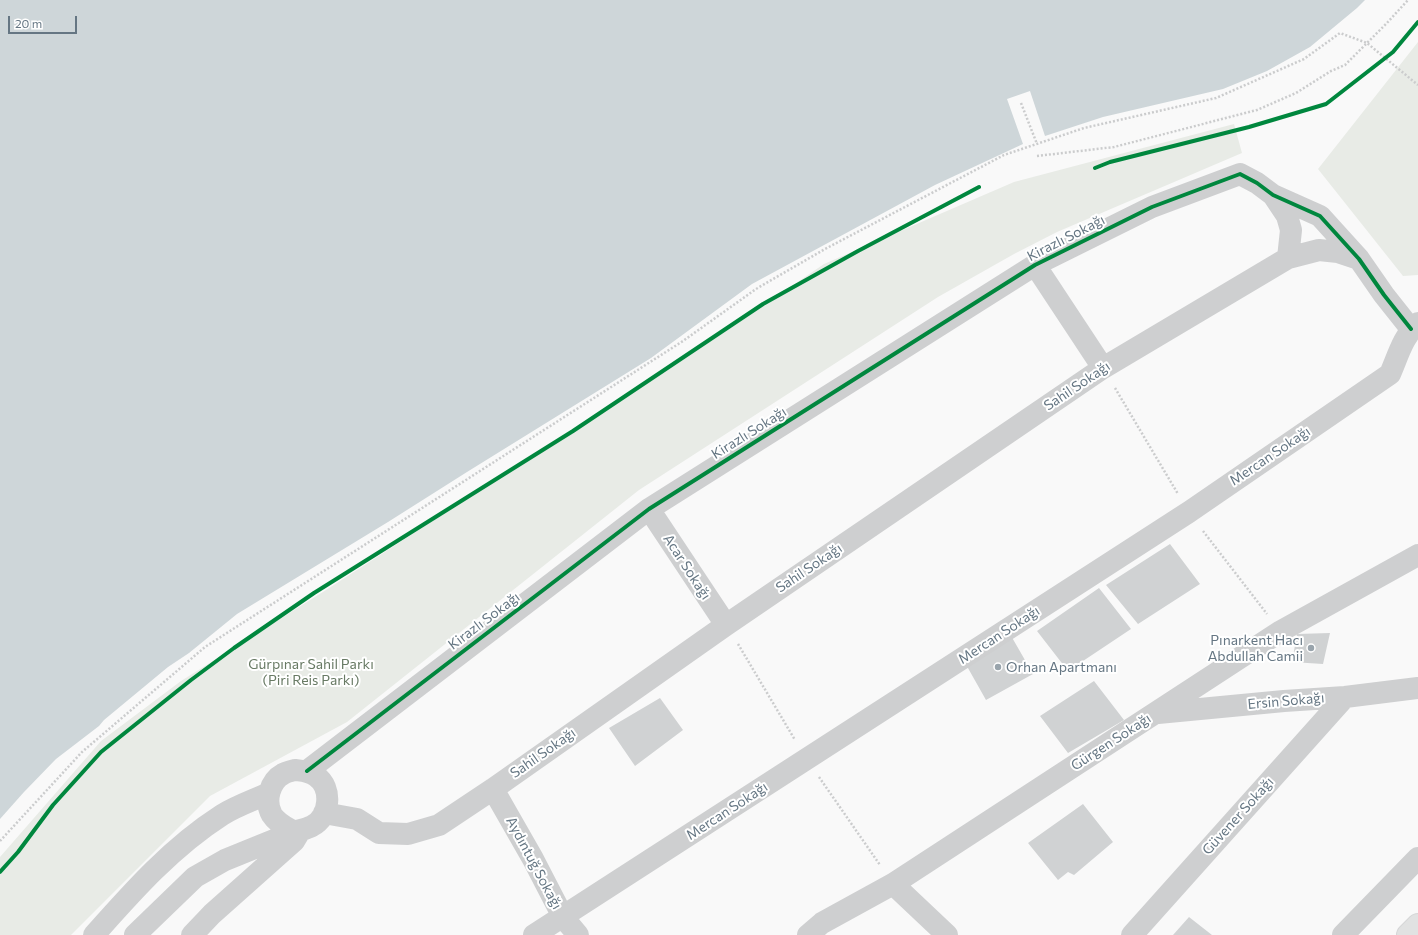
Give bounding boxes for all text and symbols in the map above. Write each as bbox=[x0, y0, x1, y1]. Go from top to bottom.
scale bar bbox=[10, 8, 79, 34]
text: 20 m bbox=[15, 16, 42, 30]
street label: Kirazlı Sokağı bbox=[1024, 211, 1108, 265]
street label: Sahil Sokağı bbox=[1041, 358, 1113, 414]
street label: Kirazlı Sokağı bbox=[708, 403, 790, 463]
street label: Mercan Sokağı bbox=[1226, 423, 1314, 489]
street label: Acar Sokağı bbox=[660, 531, 714, 603]
street label: Sahil Sokağı bbox=[773, 540, 845, 596]
street label: Kirazlı Sokağı bbox=[445, 589, 523, 653]
street label: Mercan Sokağı bbox=[955, 602, 1043, 668]
place label: Pınarkent Hacı Abdullah Camii bbox=[1208, 632, 1303, 664]
marker: Pınarkent Hacı Abdullah Camii bbox=[1306, 643, 1316, 653]
park label: Gürpınar Sahil Parkı (Piri Reis Parkı) bbox=[248, 656, 374, 688]
place label: Orhan Apartmanı bbox=[1006, 659, 1117, 675]
marker: Orhan Apartmanı bbox=[993, 662, 1003, 672]
street label: Ersin Sokağı bbox=[1247, 689, 1325, 713]
street label: Gürgen Sokağı bbox=[1068, 710, 1154, 774]
street label: Sahil Sokağı bbox=[507, 724, 579, 782]
street label: Güvener Sokağı bbox=[1199, 774, 1277, 858]
street label: Mercan Sokağı bbox=[683, 778, 771, 844]
street label: Aydıntuğ Sokağı bbox=[503, 814, 565, 912]

